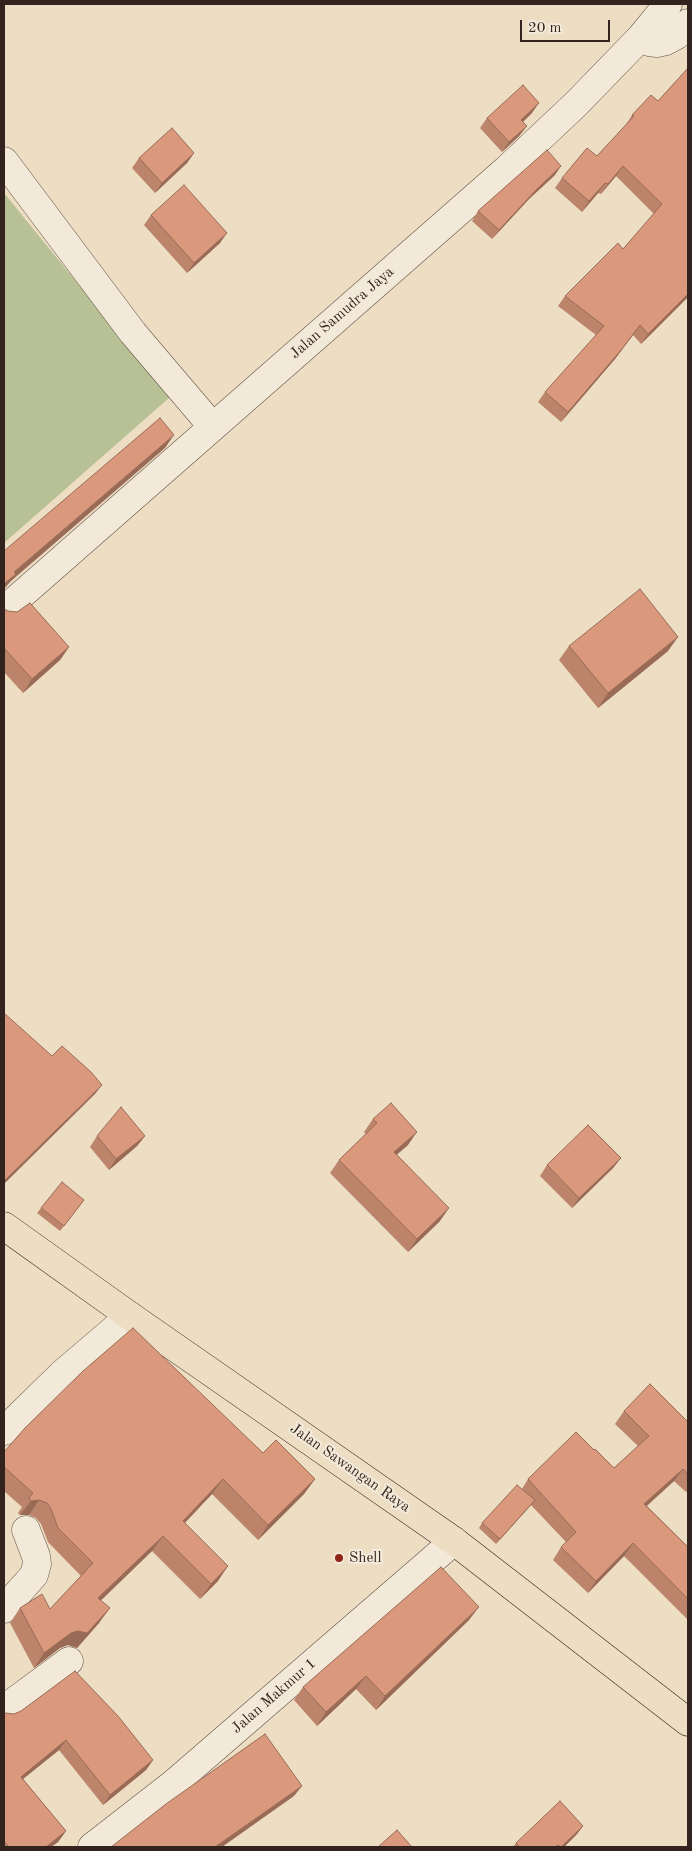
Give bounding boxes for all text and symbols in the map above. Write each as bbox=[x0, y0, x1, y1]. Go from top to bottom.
scale bar bbox=[522, 10, 612, 42]
text: 20 m bbox=[528, 21, 562, 36]
street label: Jalan Samudra Jaya bbox=[286, 263, 398, 363]
street label: Jalan Sawangan Raya bbox=[286, 1420, 414, 1516]
place label: Shell bbox=[349, 1549, 381, 1567]
marker: Shell bbox=[333, 1552, 345, 1564]
street label: Jalan Makmur 1 bbox=[228, 1654, 320, 1738]

